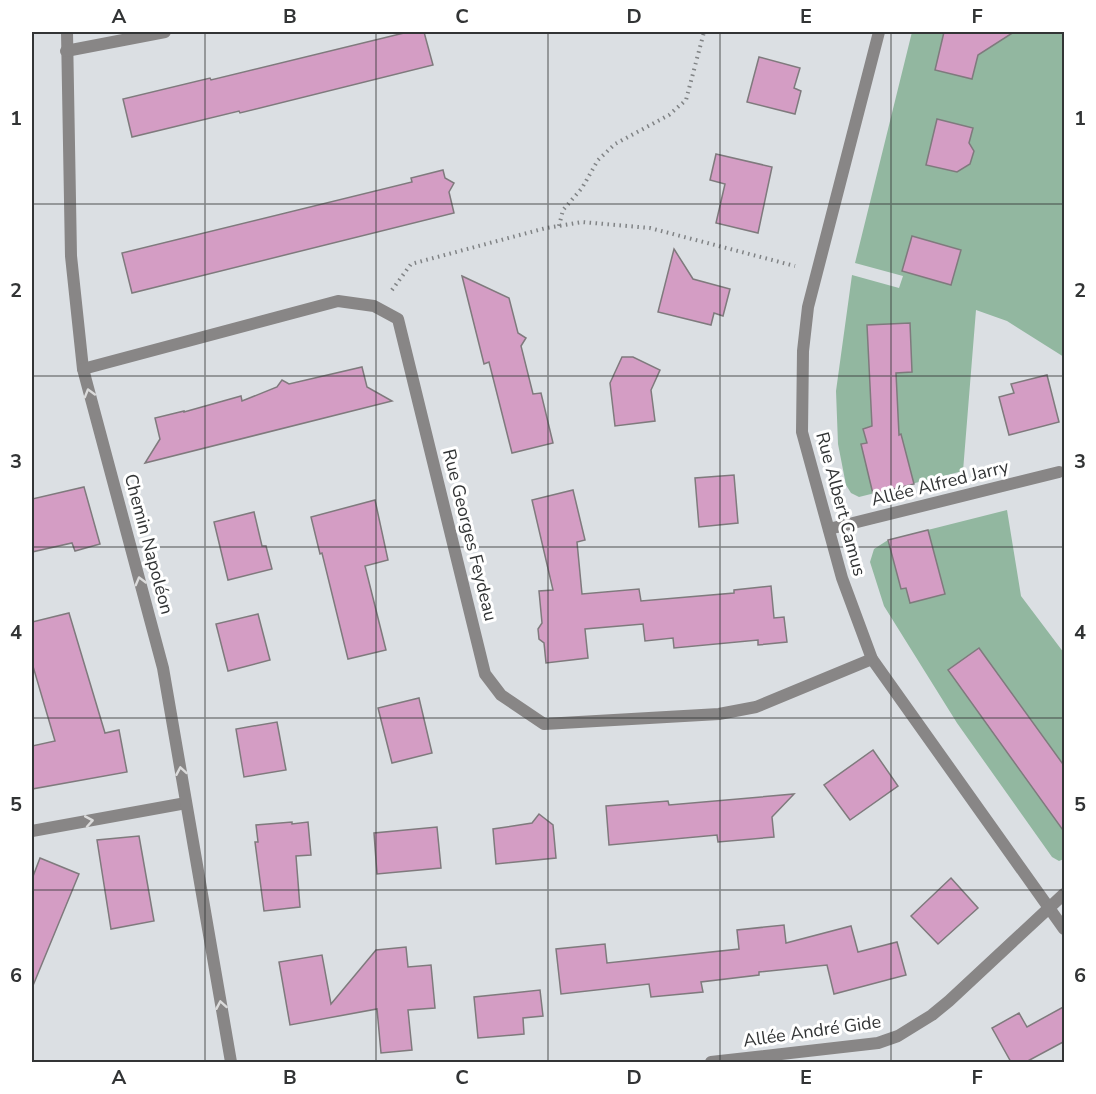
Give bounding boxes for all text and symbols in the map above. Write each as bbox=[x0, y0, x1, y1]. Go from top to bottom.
text: A bbox=[112, 3, 127, 30]
text: B bbox=[283, 3, 297, 30]
text: C bbox=[455, 3, 469, 30]
text: D bbox=[626, 3, 642, 30]
text: E bbox=[800, 3, 812, 30]
text: F bbox=[971, 3, 983, 30]
text: 1 bbox=[10, 105, 22, 132]
text: 1 bbox=[1074, 105, 1086, 132]
text: 2 bbox=[10, 277, 22, 304]
text: 2 bbox=[1074, 277, 1086, 304]
one-way arrow bbox=[84, 388, 96, 398]
street label: Rue Albert Camus bbox=[810, 429, 872, 579]
street label: Rue Georges Feydeau bbox=[437, 446, 503, 624]
text: 3 bbox=[10, 448, 22, 475]
text: 3 bbox=[1074, 448, 1086, 475]
street label: Allée Alfred Jarry bbox=[869, 454, 1012, 512]
street label: Chemin Napoléon bbox=[119, 471, 179, 617]
one-way arrow bbox=[135, 576, 147, 587]
text: 4 bbox=[10, 619, 22, 646]
text: 4 bbox=[1074, 619, 1086, 646]
one-way arrow bbox=[175, 767, 188, 777]
text: 5 bbox=[10, 791, 22, 818]
text: 5 bbox=[1074, 791, 1086, 818]
one-way arrow bbox=[84, 815, 94, 828]
text: 6 bbox=[10, 962, 22, 989]
text: 6 bbox=[1074, 962, 1086, 989]
one-way arrow bbox=[215, 1000, 228, 1010]
street label: Allée André Gide bbox=[741, 1009, 883, 1053]
text: A bbox=[112, 1064, 127, 1091]
text: B bbox=[283, 1064, 297, 1091]
text: C bbox=[455, 1064, 469, 1091]
text: D bbox=[626, 1064, 642, 1091]
text: E bbox=[800, 1064, 812, 1091]
text: F bbox=[971, 1064, 983, 1091]

